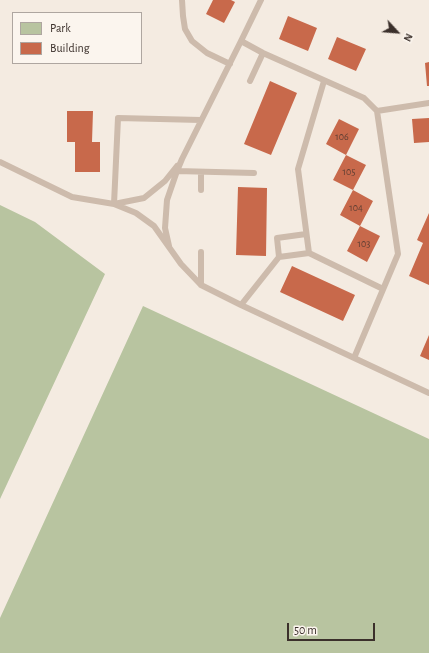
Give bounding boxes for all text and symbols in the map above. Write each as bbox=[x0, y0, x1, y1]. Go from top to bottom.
legend bbox=[12, 12, 142, 64]
north arrow bbox=[377, 12, 417, 52]
text: Park bbox=[50, 22, 71, 34]
text: N bbox=[402, 32, 415, 43]
text: Building bbox=[50, 42, 90, 54]
house number: 106 bbox=[335, 131, 349, 143]
house number: 105 bbox=[343, 166, 355, 178]
house number: 104 bbox=[349, 202, 363, 214]
house number: 103 bbox=[358, 238, 370, 250]
scale bar bbox=[289, 615, 377, 641]
text: 50 m bbox=[294, 624, 317, 636]

